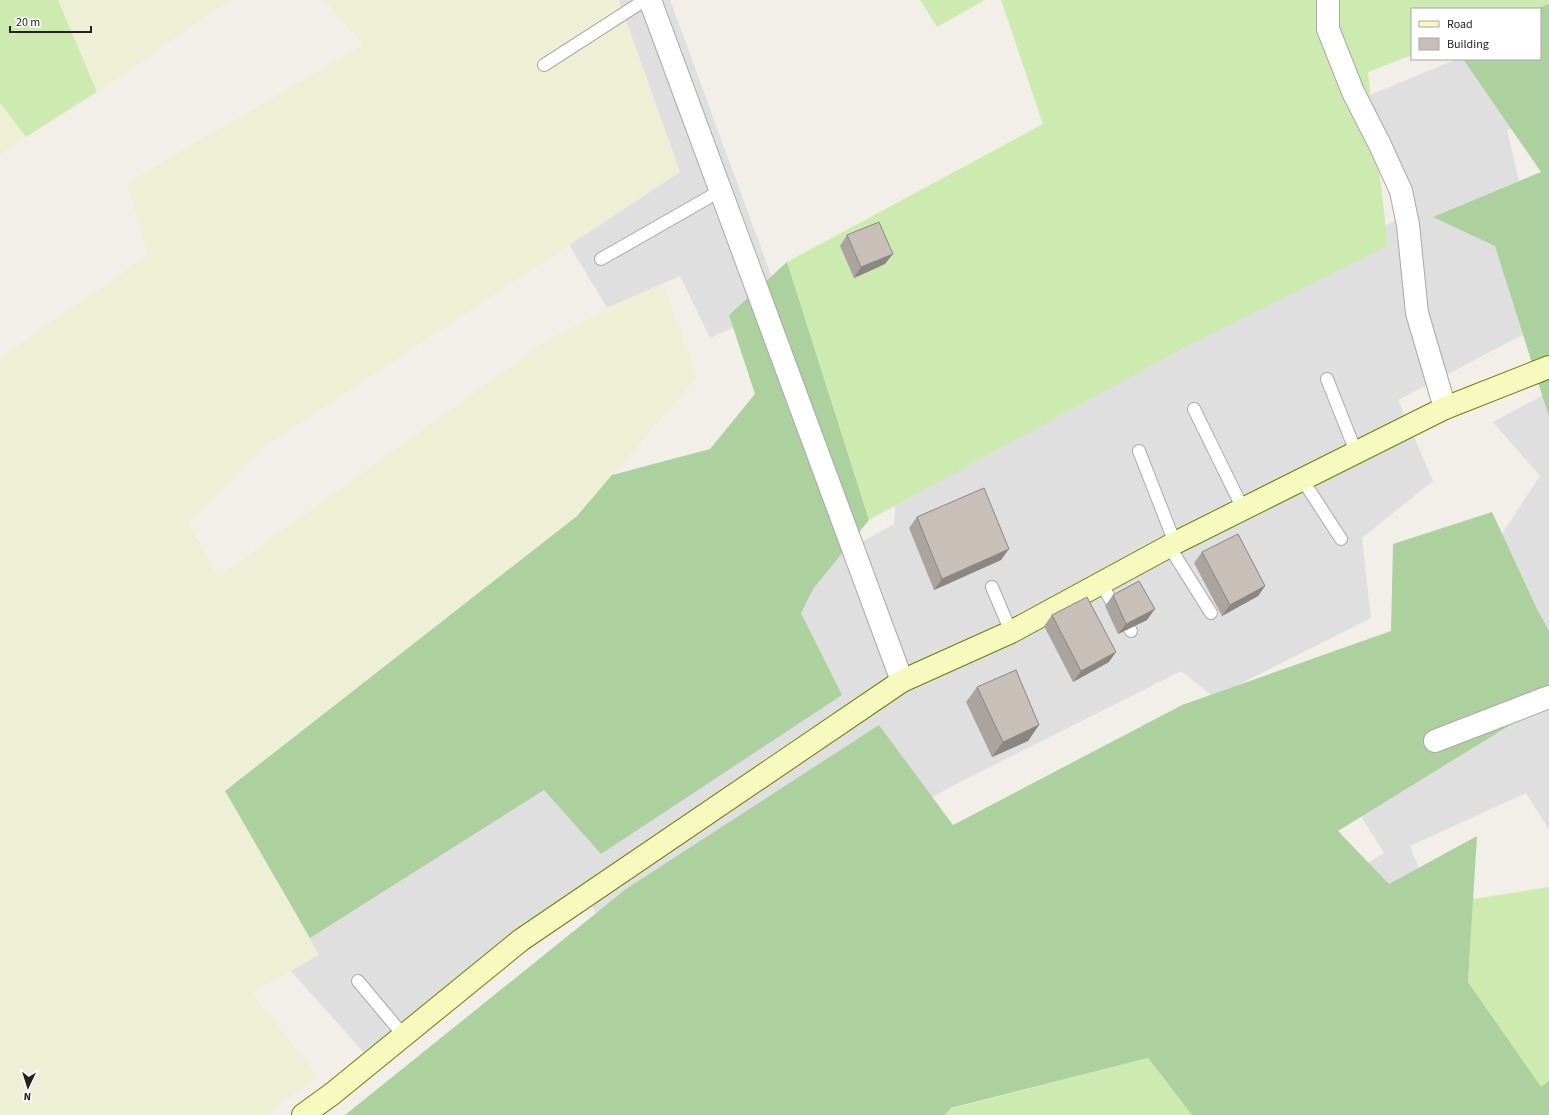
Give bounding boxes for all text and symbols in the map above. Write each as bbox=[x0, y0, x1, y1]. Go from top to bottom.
scale bar bbox=[10, 8, 91, 34]
legend bbox=[1411, 8, 1541, 60]
text: 20 m bbox=[16, 14, 40, 31]
text: Road bbox=[1447, 16, 1473, 33]
text: Building bbox=[1447, 36, 1489, 53]
north arrow bbox=[8, 1067, 48, 1107]
text: N bbox=[23, 1089, 32, 1104]

